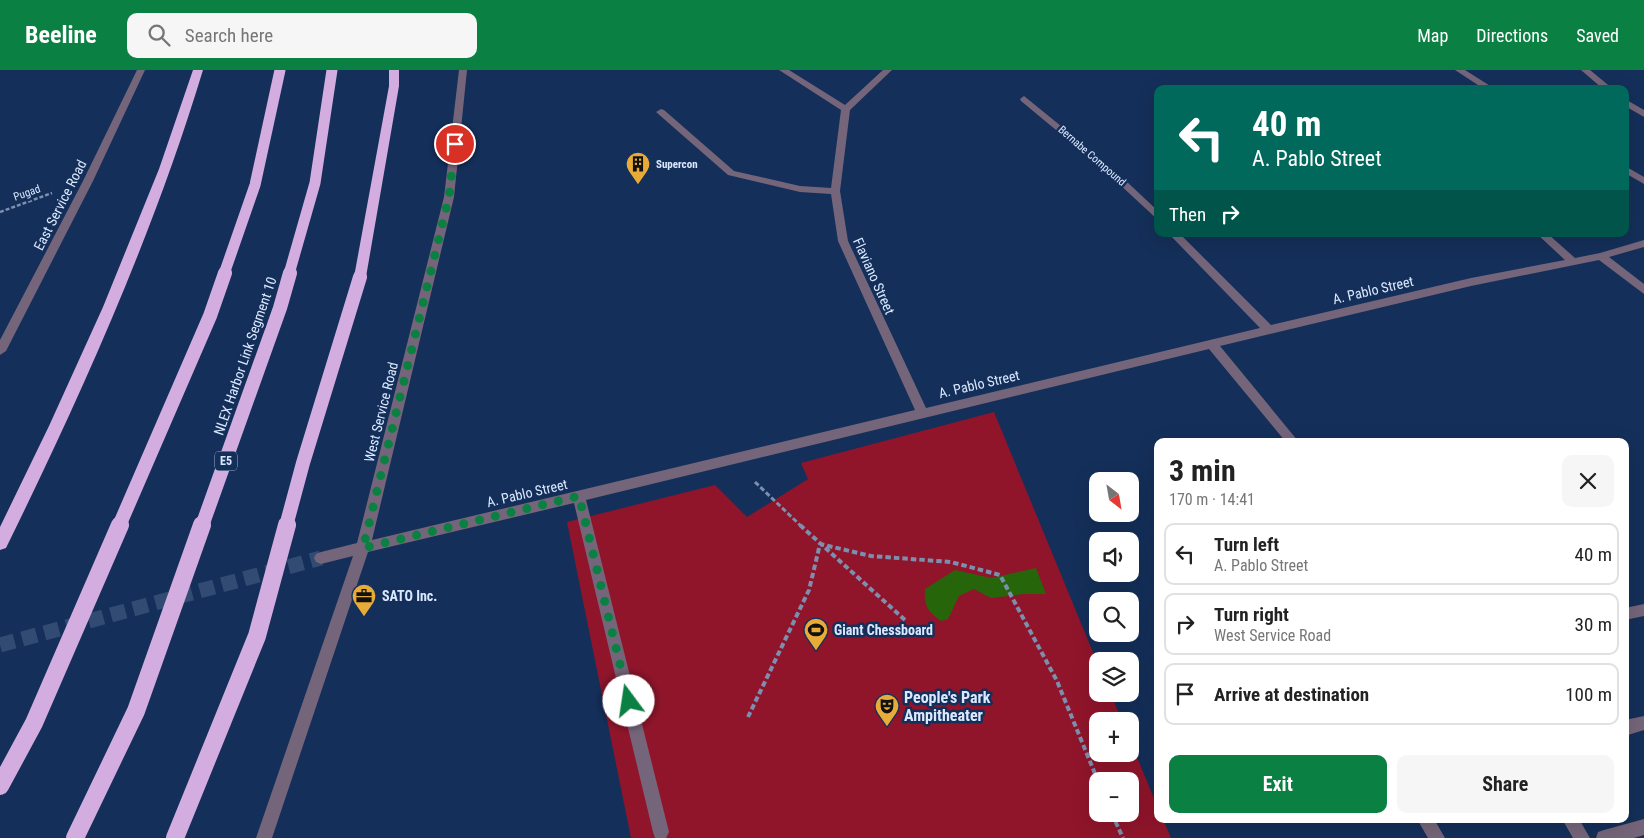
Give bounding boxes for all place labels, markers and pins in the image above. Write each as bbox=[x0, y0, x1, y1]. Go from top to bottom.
pin bbox=[434, 123, 476, 165]
building icon: Supercon bbox=[625, 151, 651, 185]
place label: Supercon bbox=[656, 158, 698, 171]
office icon: SATO Inc. bbox=[351, 583, 377, 617]
place label: SATO Inc. bbox=[382, 588, 437, 604]
sports icon: Giant Chessboard bbox=[803, 617, 829, 651]
place label: Giant Chessboard bbox=[834, 622, 933, 638]
place label: People's Park Ampitheater bbox=[904, 688, 991, 725]
theatre icon: People's Park Ampitheater bbox=[874, 693, 900, 727]

